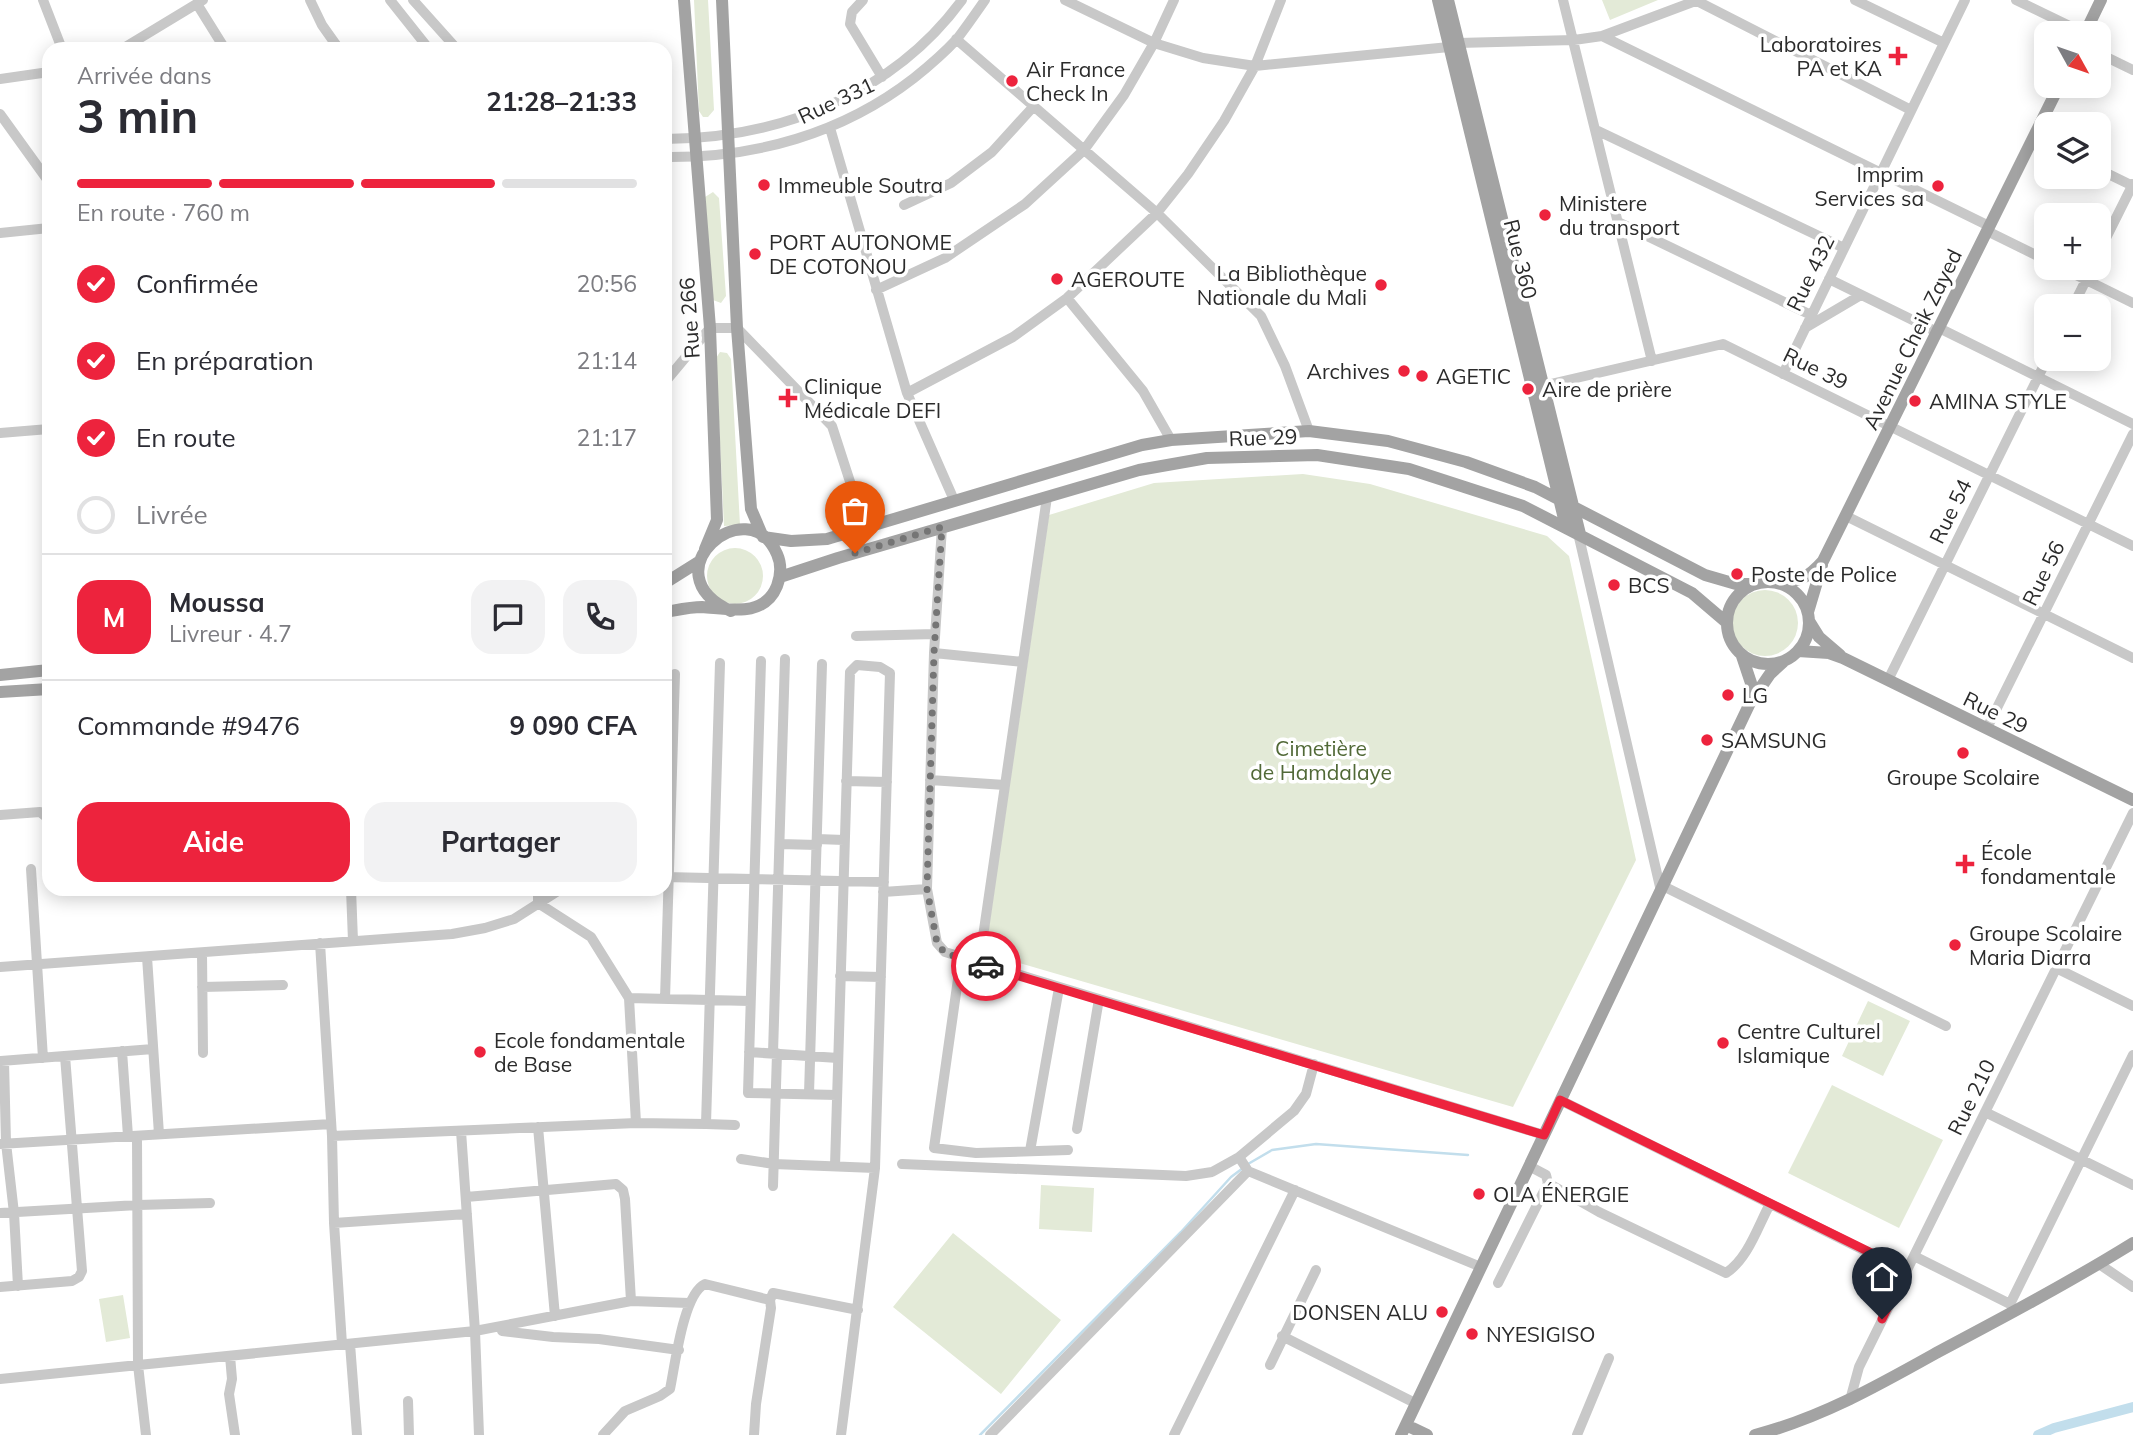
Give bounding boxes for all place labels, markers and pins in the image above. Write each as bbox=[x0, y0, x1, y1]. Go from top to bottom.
place label: Laboratoires PA et KA bbox=[1760, 31, 1883, 81]
marker: Laboratoires PA et KA bbox=[1888, 46, 1908, 66]
place label: Air France Check In bbox=[1026, 56, 1125, 106]
marker: Air France Check In bbox=[1004, 73, 1020, 89]
place label: Imprim Services sa bbox=[1815, 161, 1924, 211]
place label: Immeuble Soutra bbox=[778, 172, 943, 198]
marker: Immeuble Soutra bbox=[756, 177, 772, 193]
marker: Imprim Services sa bbox=[1930, 178, 1946, 194]
place label: Ministere du transport bbox=[1559, 190, 1680, 240]
marker: Ministere du transport bbox=[1537, 207, 1553, 223]
place label: PORT AUTONOME DE COTONOU bbox=[769, 229, 952, 279]
marker: PORT AUTONOME DE COTONOU bbox=[747, 246, 763, 262]
place label: La Bibliothèque Nationale du Mali bbox=[1197, 260, 1367, 310]
place label: AGEROUTE bbox=[1071, 266, 1185, 292]
marker: AGEROUTE bbox=[1049, 271, 1065, 287]
marker: La Bibliothèque Nationale du Mali bbox=[1373, 277, 1389, 293]
place label: Archives bbox=[1307, 358, 1390, 384]
marker: Archives bbox=[1396, 363, 1412, 379]
place label: AGETIC bbox=[1436, 363, 1511, 389]
marker: AGETIC bbox=[1414, 368, 1430, 384]
place label: Clinique Médicale DEFI bbox=[804, 373, 941, 423]
place label: Aire de prière bbox=[1542, 376, 1672, 402]
marker: Aire de prière bbox=[1520, 381, 1536, 397]
marker: Clinique Médicale DEFI bbox=[778, 388, 798, 408]
place label: AMINA STYLE bbox=[1929, 388, 2067, 414]
marker: AMINA STYLE bbox=[1907, 393, 1923, 409]
pin bbox=[825, 481, 885, 553]
place label: Poste de Police bbox=[1751, 561, 1897, 587]
marker: Poste de Police bbox=[1729, 566, 1745, 582]
place label: BCS bbox=[1628, 572, 1669, 598]
marker: BCS bbox=[1606, 577, 1622, 593]
place label: LG bbox=[1742, 682, 1768, 708]
marker: LG bbox=[1720, 687, 1736, 703]
place label: SAMSUNG bbox=[1721, 727, 1827, 753]
marker: SAMSUNG bbox=[1699, 732, 1715, 748]
marker: Groupe Scolaire bbox=[1955, 745, 1971, 761]
place label: Groupe Scolaire bbox=[1886, 764, 2040, 790]
place label: École fondamentale bbox=[1981, 839, 2116, 889]
marker: École fondamentale bbox=[1955, 854, 1975, 874]
place label: Groupe Scolaire Maria Diarra bbox=[1969, 920, 2122, 970]
marker: Groupe Scolaire Maria Diarra bbox=[1947, 937, 1963, 953]
place label: Centre Culturel Islamique bbox=[1737, 1018, 1881, 1068]
place label: Ecole fondamentale de Base bbox=[494, 1027, 685, 1077]
marker: Centre Culturel Islamique bbox=[1715, 1035, 1731, 1051]
marker: Ecole fondamentale de Base bbox=[472, 1044, 488, 1060]
place label: OLA ÉNERGIE bbox=[1493, 1181, 1629, 1207]
marker: OLA ÉNERGIE bbox=[1471, 1186, 1487, 1202]
pin bbox=[1852, 1247, 1912, 1319]
place label: DONSEN ALU bbox=[1292, 1299, 1428, 1325]
marker: DONSEN ALU bbox=[1434, 1304, 1450, 1320]
place label: NYESIGISO bbox=[1486, 1321, 1595, 1347]
marker: NYESIGISO bbox=[1464, 1326, 1480, 1342]

